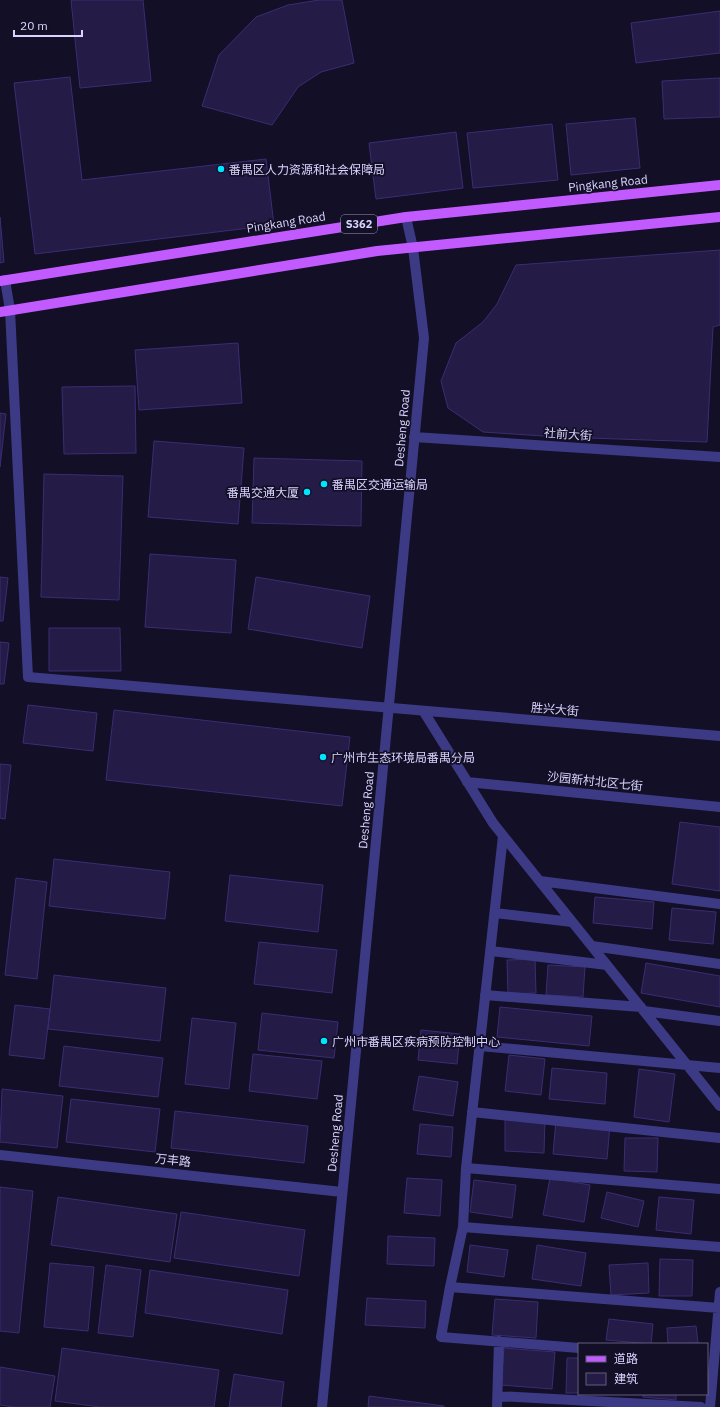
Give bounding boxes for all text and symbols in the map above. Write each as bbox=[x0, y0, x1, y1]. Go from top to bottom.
scale bar bbox=[14, 12, 82, 38]
text: 20 m bbox=[20, 18, 48, 33]
place label: 番禺区人力资源和社会保障局 bbox=[229, 162, 385, 177]
marker: 番禺区人力资源和社会保障局 bbox=[216, 164, 226, 174]
street label: Pingkang Road bbox=[568, 171, 648, 195]
street label: Pingkang Road bbox=[245, 208, 327, 236]
road number: S362 bbox=[341, 215, 377, 233]
street label: Desheng Road bbox=[391, 389, 413, 467]
street label: 社前大街 bbox=[544, 425, 592, 443]
place label: 番禺区交通运输局 bbox=[332, 477, 428, 492]
marker: 番禺区交通运输局 bbox=[319, 479, 329, 489]
place label: 番禺交通大厦 bbox=[227, 485, 299, 500]
marker: 番禺交通大厦 bbox=[302, 487, 312, 497]
street label: 胜兴大街 bbox=[530, 699, 580, 719]
place label: 广州市生态环境局番禺分局 bbox=[331, 750, 475, 765]
marker: 广州市生态环境局番禺分局 bbox=[318, 752, 328, 762]
street label: 沙园新村北区七街 bbox=[546, 769, 644, 793]
street label: Desheng Road bbox=[355, 771, 377, 849]
place label: 广州市番禺区疾病预防控制中心 bbox=[332, 1034, 500, 1049]
marker: 广州市番禺区疾病预防控制中心 bbox=[319, 1036, 329, 1046]
street label: Desheng Road bbox=[324, 1094, 346, 1172]
street label: 万丰路 bbox=[154, 1151, 192, 1169]
legend bbox=[578, 1343, 708, 1395]
text: 道路 bbox=[614, 1351, 638, 1366]
text: 建筑 bbox=[614, 1371, 638, 1386]

